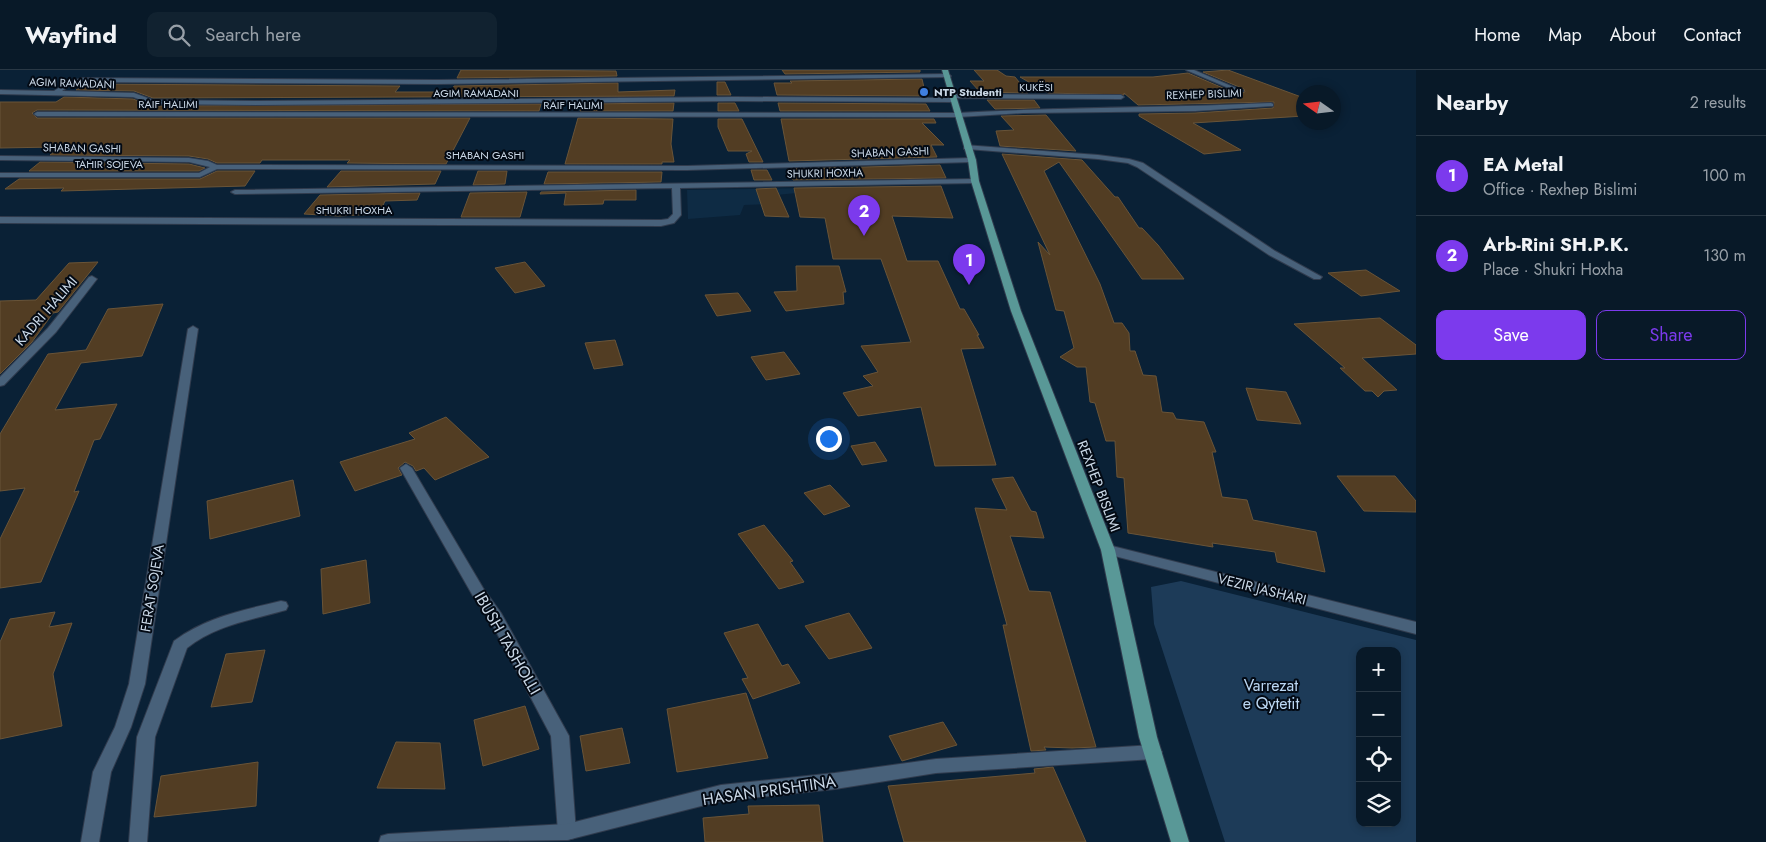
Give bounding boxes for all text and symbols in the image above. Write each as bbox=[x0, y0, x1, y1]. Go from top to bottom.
search box bbox=[147, 12, 497, 57]
text: Wayfind bbox=[25, 17, 117, 52]
icon: search bbox=[165, 21, 193, 49]
text: Search here bbox=[205, 21, 301, 48]
text: Home bbox=[1474, 22, 1520, 48]
text: Map bbox=[1548, 22, 1582, 48]
text: About bbox=[1610, 22, 1655, 48]
text: Contact bbox=[1683, 22, 1741, 48]
street label: AGIM RAMADANI bbox=[29, 74, 115, 92]
street label: KUKËSI bbox=[1019, 79, 1053, 95]
place label: NTP Studenti bbox=[934, 84, 1002, 100]
street label: AGIM RAMADANI bbox=[433, 85, 519, 101]
street label: REXHEP BISLIMI bbox=[1166, 85, 1242, 103]
north arrow bbox=[1296, 85, 1341, 130]
marker: NTP Studenti bbox=[918, 86, 930, 98]
text: Nearby bbox=[1436, 88, 1508, 118]
text: 2 results bbox=[1690, 91, 1746, 114]
street label: RAIF HALIMI bbox=[138, 96, 198, 112]
street label: RAIF HALIMI bbox=[543, 97, 603, 113]
street label: SHABAN GASHI bbox=[43, 139, 121, 157]
street label: SHABAN GASHI bbox=[851, 143, 929, 161]
street label: SHABAN GASHI bbox=[446, 147, 524, 163]
text: EA Metal bbox=[1483, 151, 1563, 178]
street label: TAHIR SOJEVA bbox=[75, 156, 144, 172]
street label: SHUKRI HOXHA bbox=[787, 164, 864, 182]
text: 1 bbox=[1448, 164, 1456, 187]
text: 100 m bbox=[1702, 164, 1746, 187]
text: Office · Rexhep Bislimi bbox=[1483, 178, 1638, 201]
pin: 2 bbox=[848, 195, 880, 236]
street label: SHUKRI HOXHA bbox=[316, 202, 393, 218]
text: Arb-Rini SH.P.K. bbox=[1483, 231, 1629, 258]
pin: 1 bbox=[953, 244, 985, 285]
text: 2 bbox=[1447, 244, 1457, 267]
text: 130 m bbox=[1703, 244, 1746, 267]
text: Place · Shukri Hoxha bbox=[1483, 258, 1623, 281]
street label: KADRI HALIMI bbox=[10, 272, 82, 350]
button: Save bbox=[1436, 310, 1586, 360]
button: Share bbox=[1596, 310, 1746, 360]
your location bbox=[816, 426, 842, 452]
street label: REXHEP BISLIMI bbox=[1072, 437, 1126, 535]
street label: FERAT SOJEVA bbox=[135, 542, 169, 633]
street label: VEZIR JASHARI bbox=[1216, 568, 1308, 610]
street label: IBUSH TASHOLLI bbox=[469, 588, 546, 699]
map controls bbox=[1356, 647, 1401, 827]
button: + bbox=[1356, 647, 1401, 692]
park label: Varrezat e Qytetit bbox=[1243, 674, 1299, 715]
button: − bbox=[1356, 692, 1401, 737]
button: locate bbox=[1356, 737, 1401, 782]
street label: HASAN PRISHTINA bbox=[701, 770, 838, 811]
button: layers bbox=[1356, 782, 1401, 827]

